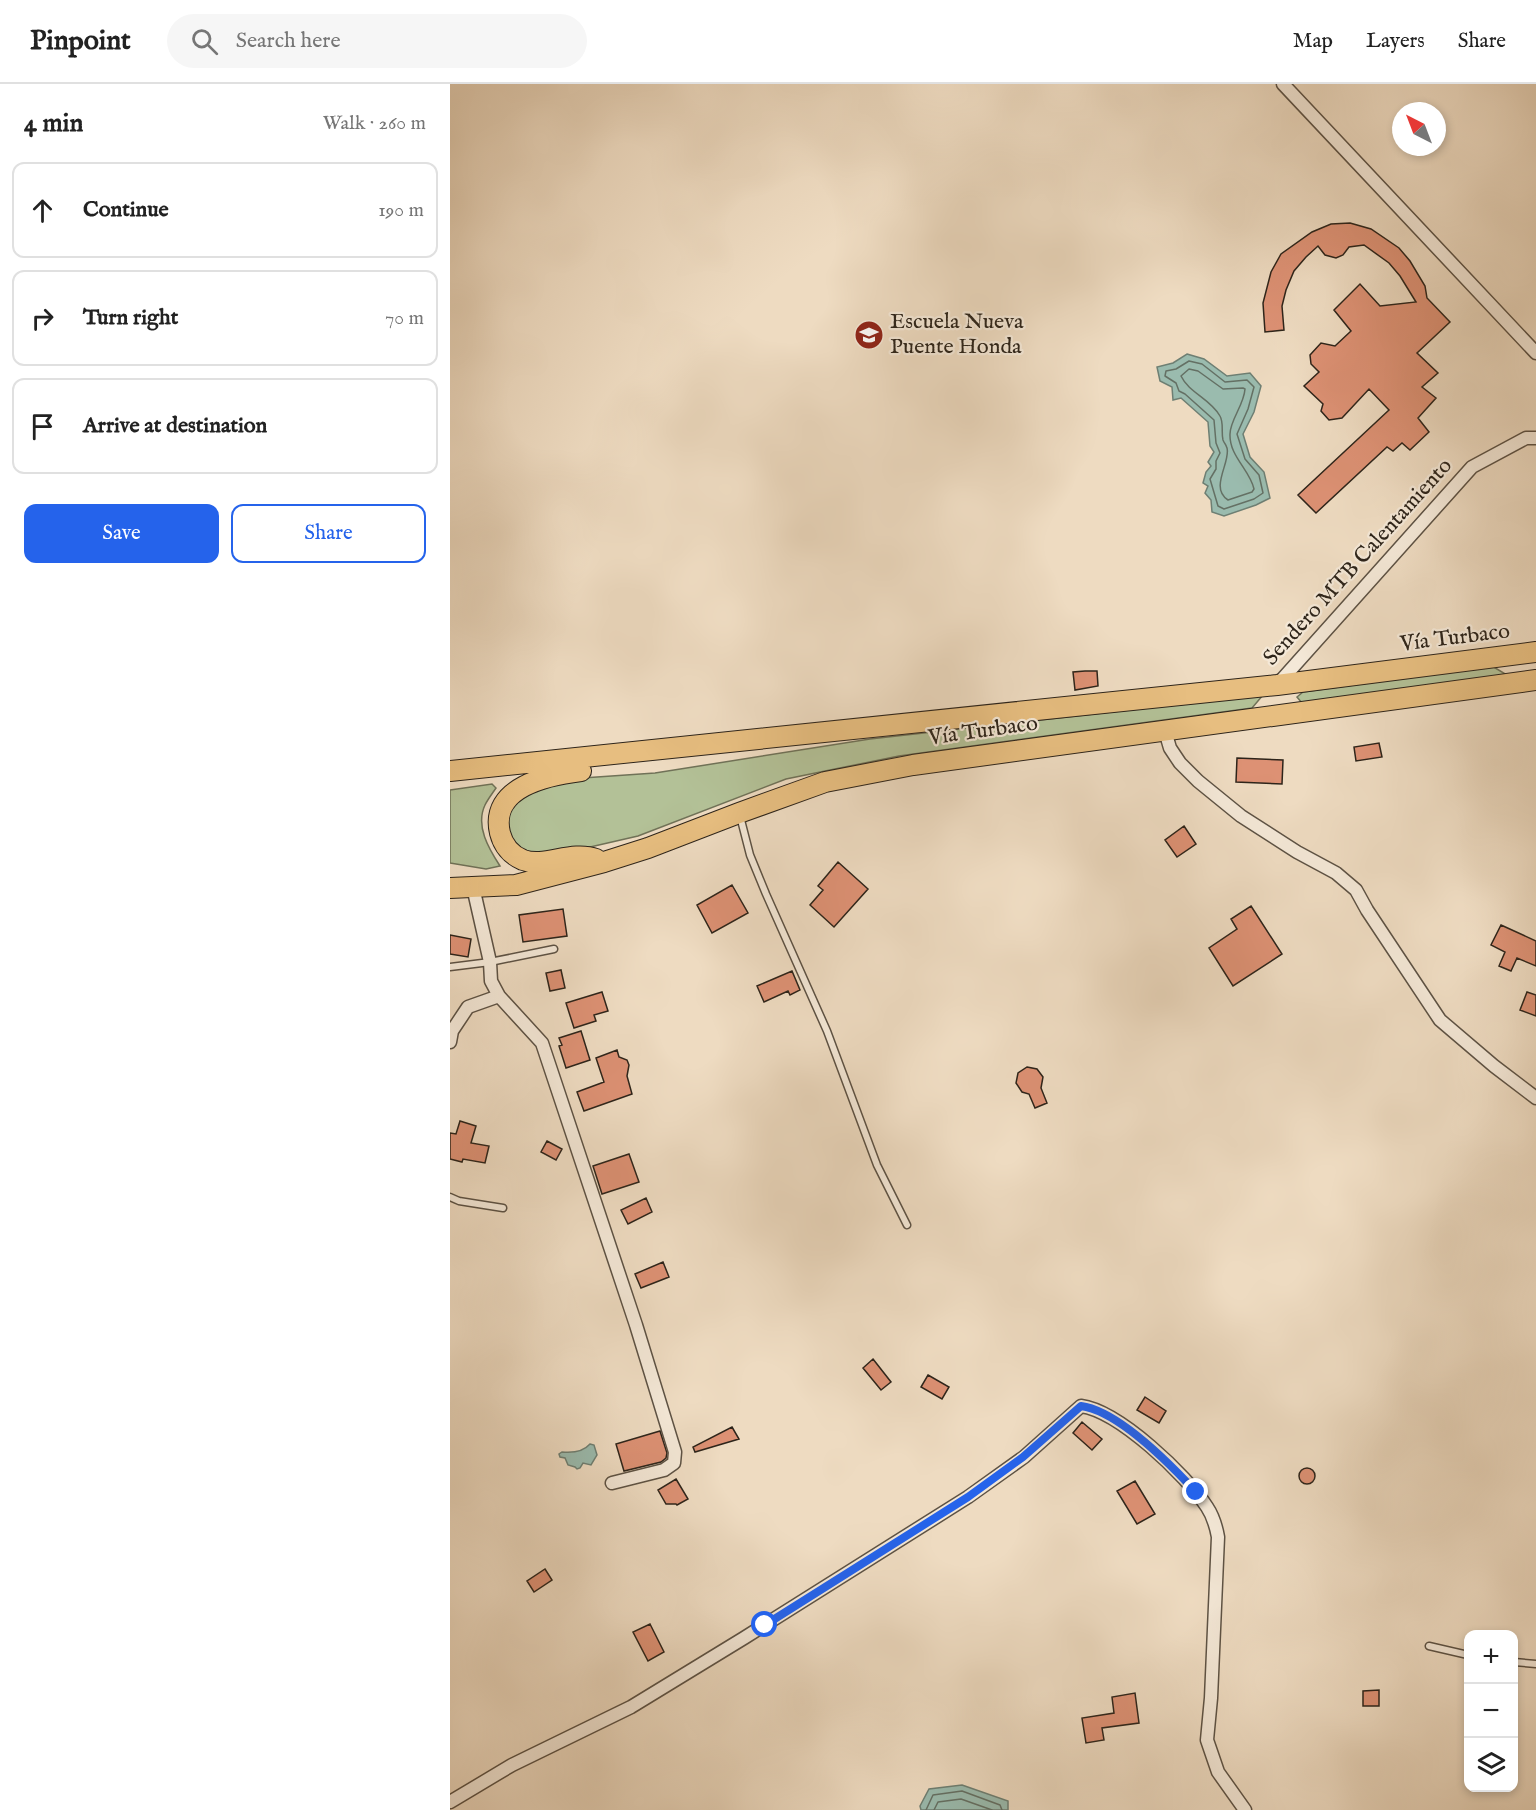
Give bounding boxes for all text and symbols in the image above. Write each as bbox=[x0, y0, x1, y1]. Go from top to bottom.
search box bbox=[167, 14, 587, 68]
text: Pinpoint bbox=[30, 24, 131, 59]
icon: search bbox=[188, 25, 221, 58]
text: Search here bbox=[236, 27, 341, 55]
text: Map bbox=[1293, 28, 1333, 55]
text: Layers bbox=[1366, 28, 1425, 55]
text: Share bbox=[1458, 28, 1506, 55]
north arrow bbox=[1392, 102, 1446, 156]
text: 4 min bbox=[24, 107, 83, 140]
text: Walk · 260 m bbox=[323, 111, 426, 136]
icon: ahead bbox=[26, 194, 59, 227]
text: Continue bbox=[83, 196, 169, 224]
text: 190 m bbox=[378, 198, 424, 223]
icon: right bbox=[26, 302, 59, 335]
text: Turn right bbox=[83, 304, 178, 332]
text: 70 m bbox=[385, 306, 424, 331]
place label: Escuela Nueva Puente Honda bbox=[890, 308, 1024, 361]
school or university icon: Escuela Nueva Puente Honda bbox=[853, 319, 885, 351]
icon: arrive bbox=[26, 410, 59, 443]
text: Arrive at destination bbox=[83, 412, 267, 440]
street label: Sendero MTB Calentamiento bbox=[1257, 452, 1459, 672]
button: Save bbox=[24, 504, 219, 563]
button: Share bbox=[231, 504, 426, 563]
street label: Vía Turbaco bbox=[1398, 617, 1512, 659]
street label: Vía Turbaco bbox=[925, 709, 1040, 753]
route end bbox=[1182, 1478, 1208, 1504]
route start bbox=[751, 1611, 777, 1637]
map controls bbox=[1464, 1630, 1518, 1792]
button: + bbox=[1464, 1630, 1518, 1684]
button: − bbox=[1464, 1684, 1518, 1738]
button: layers bbox=[1464, 1738, 1518, 1792]

